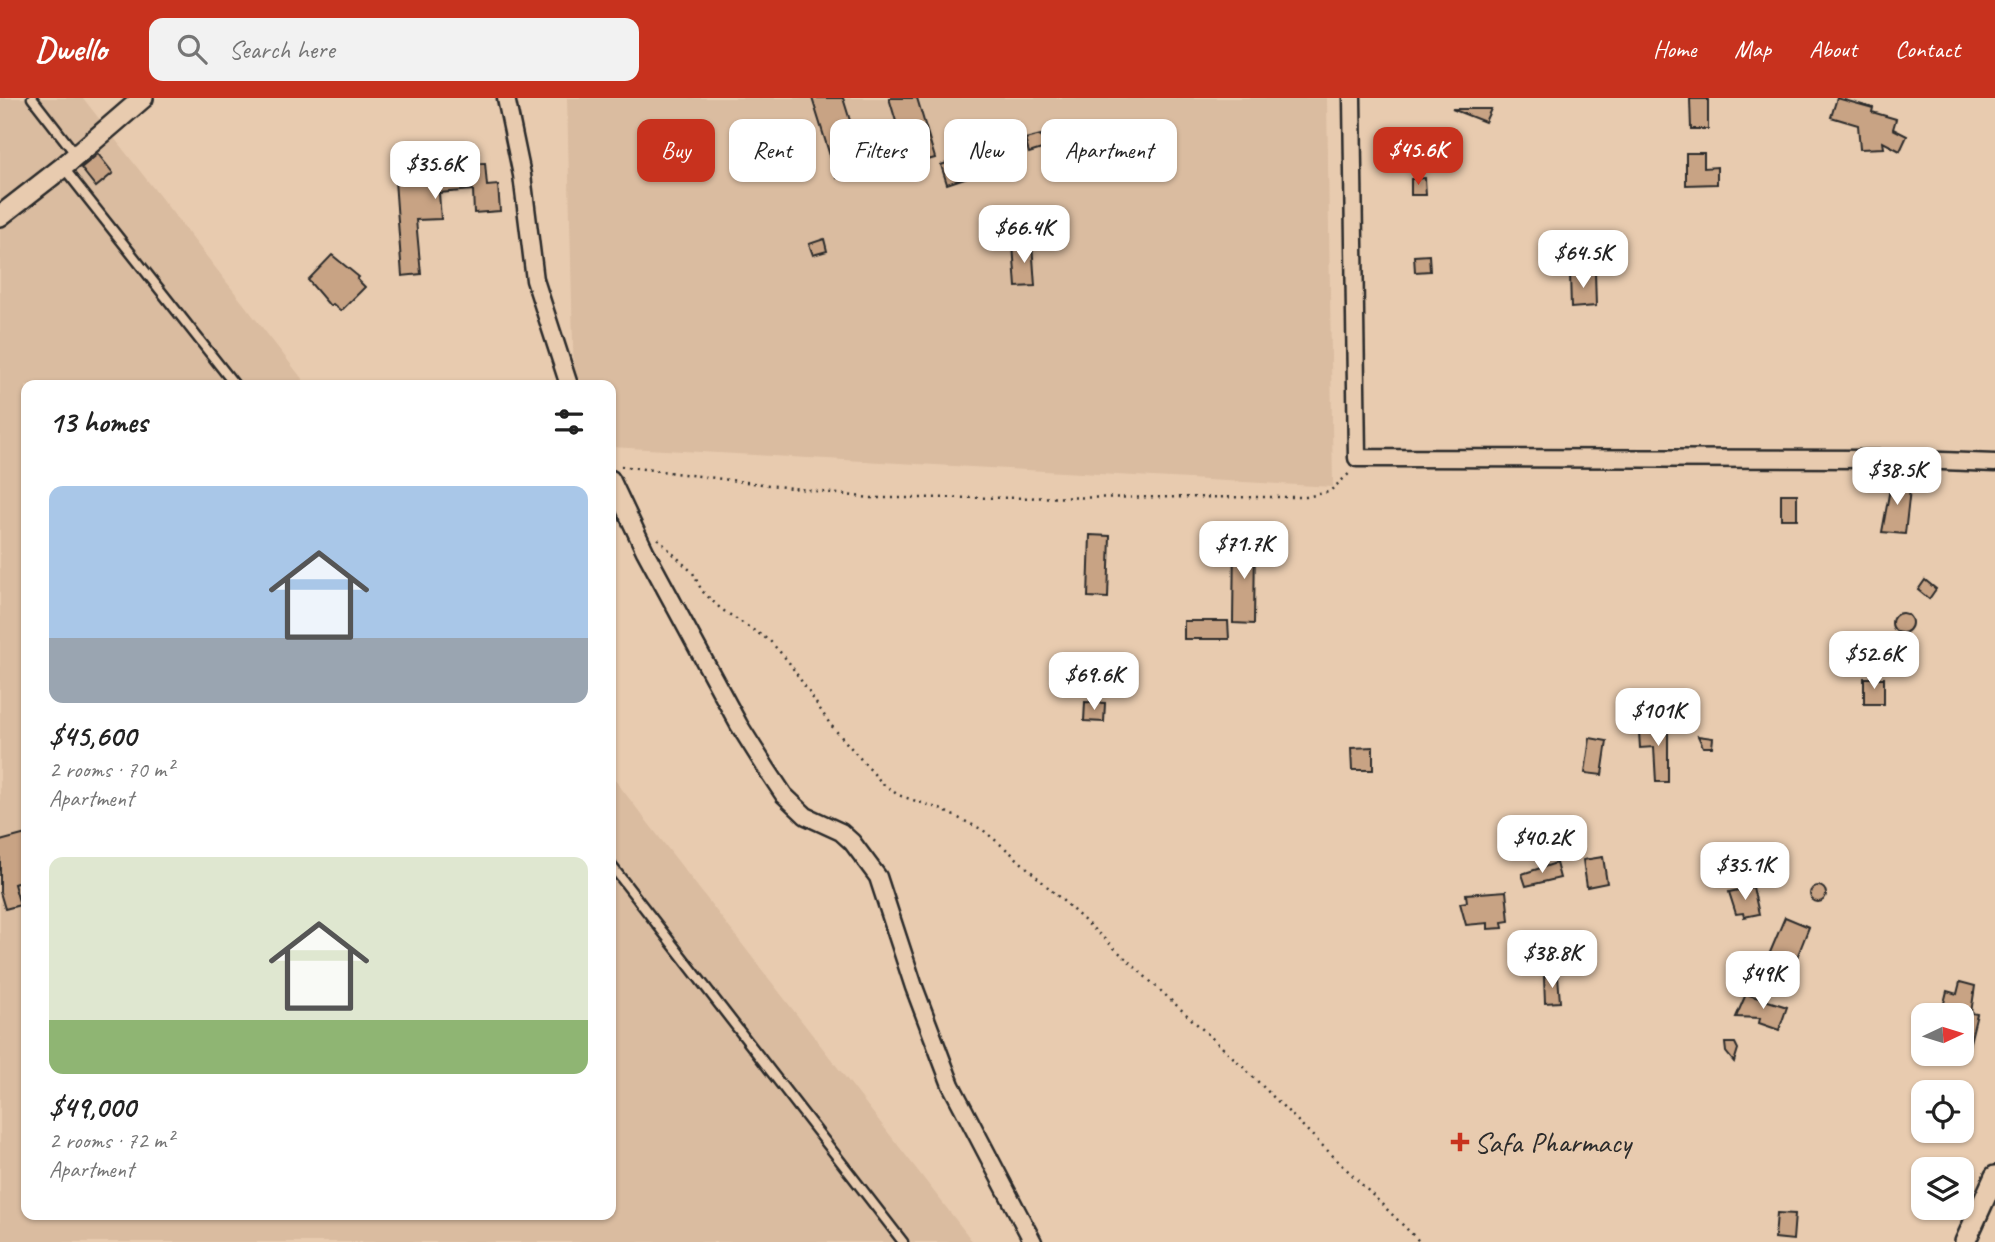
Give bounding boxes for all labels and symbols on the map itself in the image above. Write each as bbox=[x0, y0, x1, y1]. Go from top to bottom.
pin: $45.6K bbox=[1361, 127, 1475, 187]
pin: $35.6K bbox=[378, 141, 492, 201]
pin: $66.4K bbox=[967, 206, 1081, 265]
pin: $64.5K bbox=[1526, 230, 1640, 290]
pin: $38.5K bbox=[1840, 448, 1954, 507]
pin: $71.7K bbox=[1187, 522, 1301, 581]
pin: $52.6K bbox=[1817, 632, 1931, 691]
pin: $69.6K bbox=[1037, 652, 1151, 712]
pin: $101K bbox=[1609, 688, 1707, 748]
pin: $40.2K bbox=[1485, 816, 1599, 875]
pin: $35.1K bbox=[1688, 842, 1802, 902]
pin: $38.8K bbox=[1495, 930, 1609, 990]
pin: $49K bbox=[1722, 951, 1804, 1011]
north arrow bbox=[1911, 1003, 1974, 1066]
place label: Safa Pharmacy bbox=[1474, 1123, 1634, 1161]
marker: Safa Pharmacy bbox=[1452, 1134, 1468, 1150]

